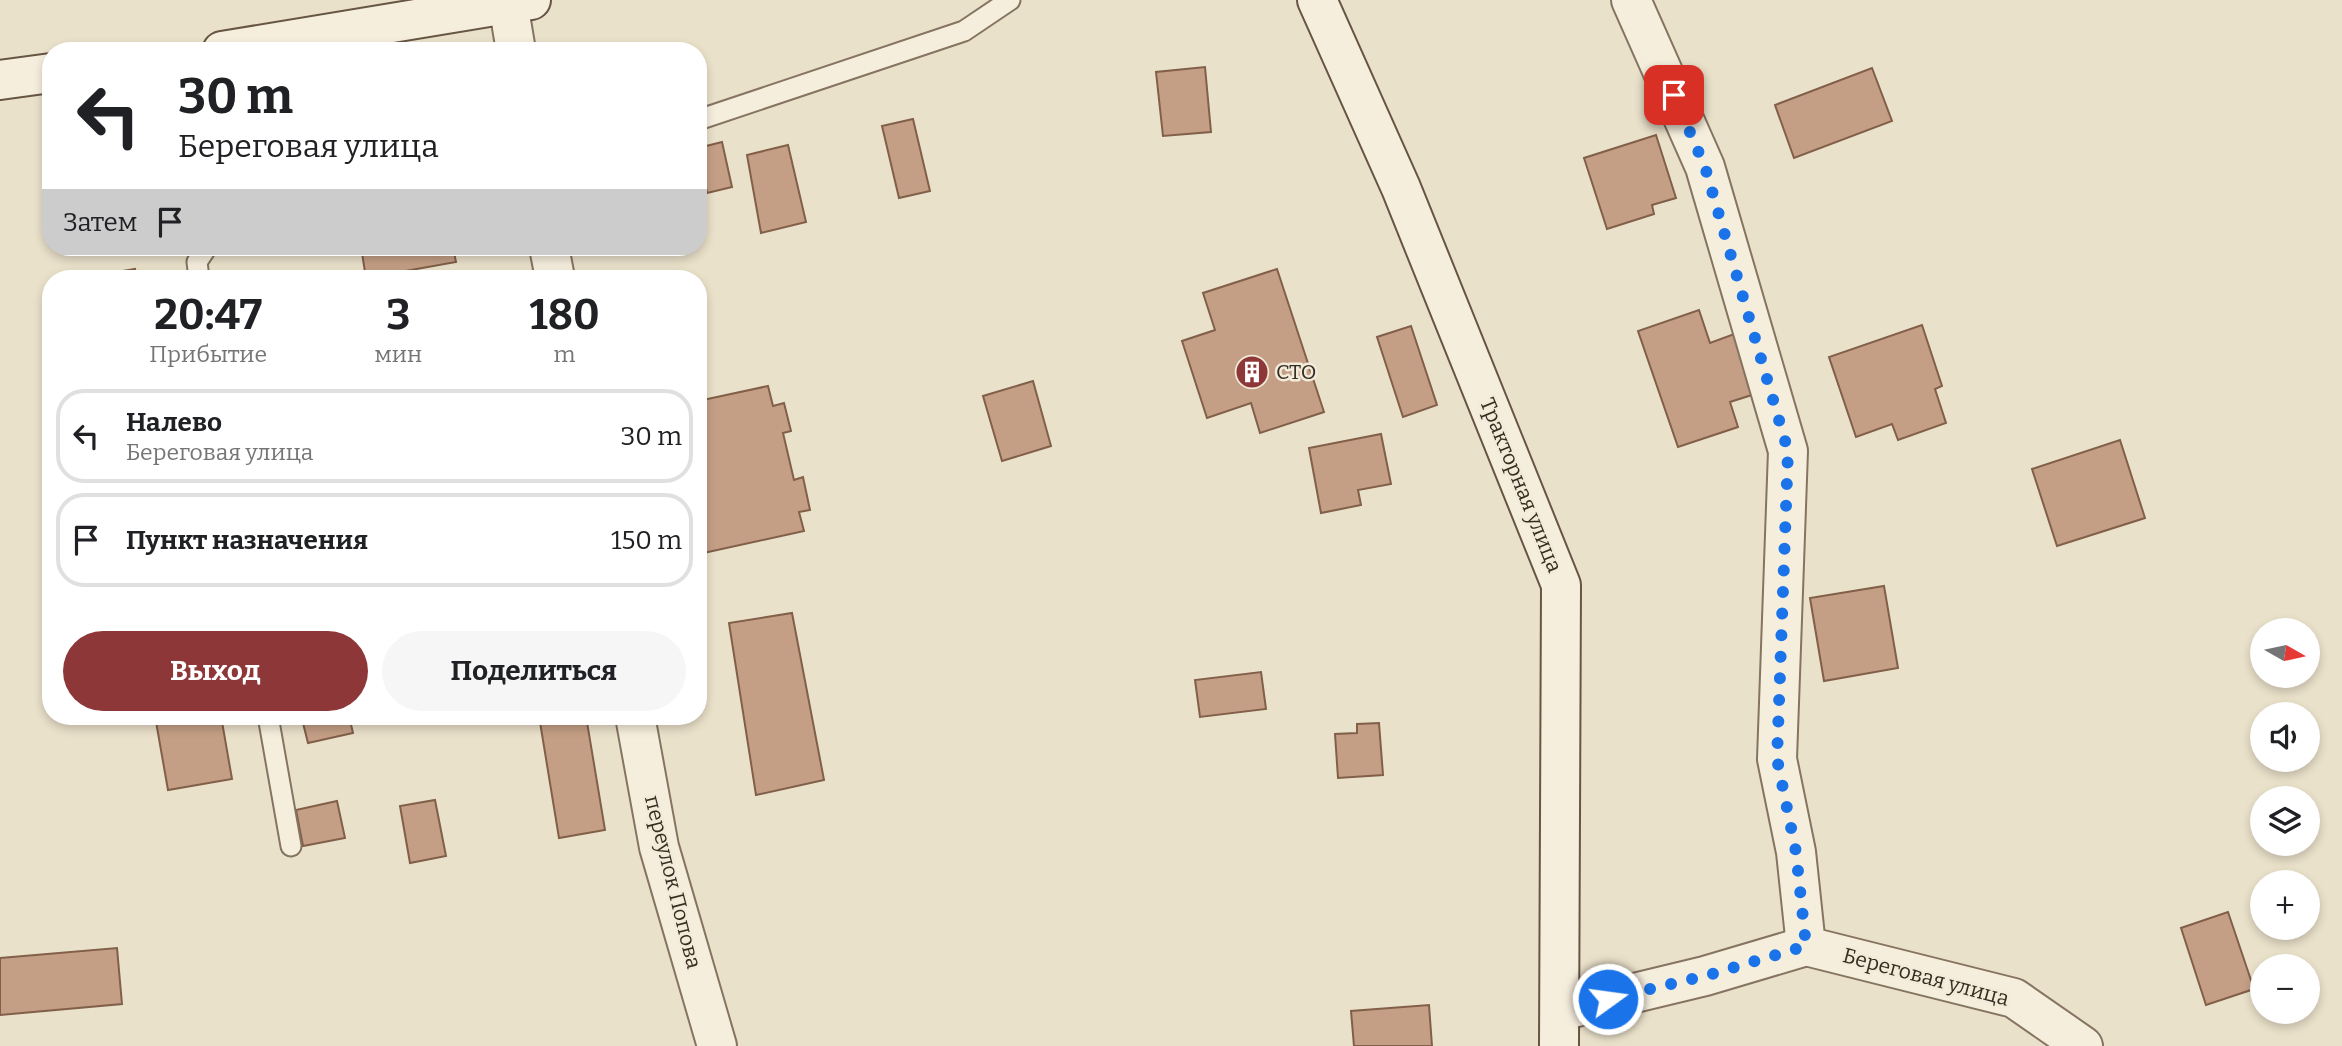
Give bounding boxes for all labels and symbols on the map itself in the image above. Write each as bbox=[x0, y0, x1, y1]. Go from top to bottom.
pin bbox=[1644, 65, 1704, 125]
building icon: СТО bbox=[1233, 353, 1271, 391]
place label: СТО bbox=[1276, 359, 1316, 385]
street label: Тракторная улица bbox=[1474, 394, 1568, 576]
north arrow bbox=[2250, 618, 2320, 688]
street label: переулок Попова bbox=[639, 793, 707, 972]
street label: Береговая улица bbox=[1840, 942, 2012, 1012]
position arrow bbox=[1571, 962, 1645, 1036]

